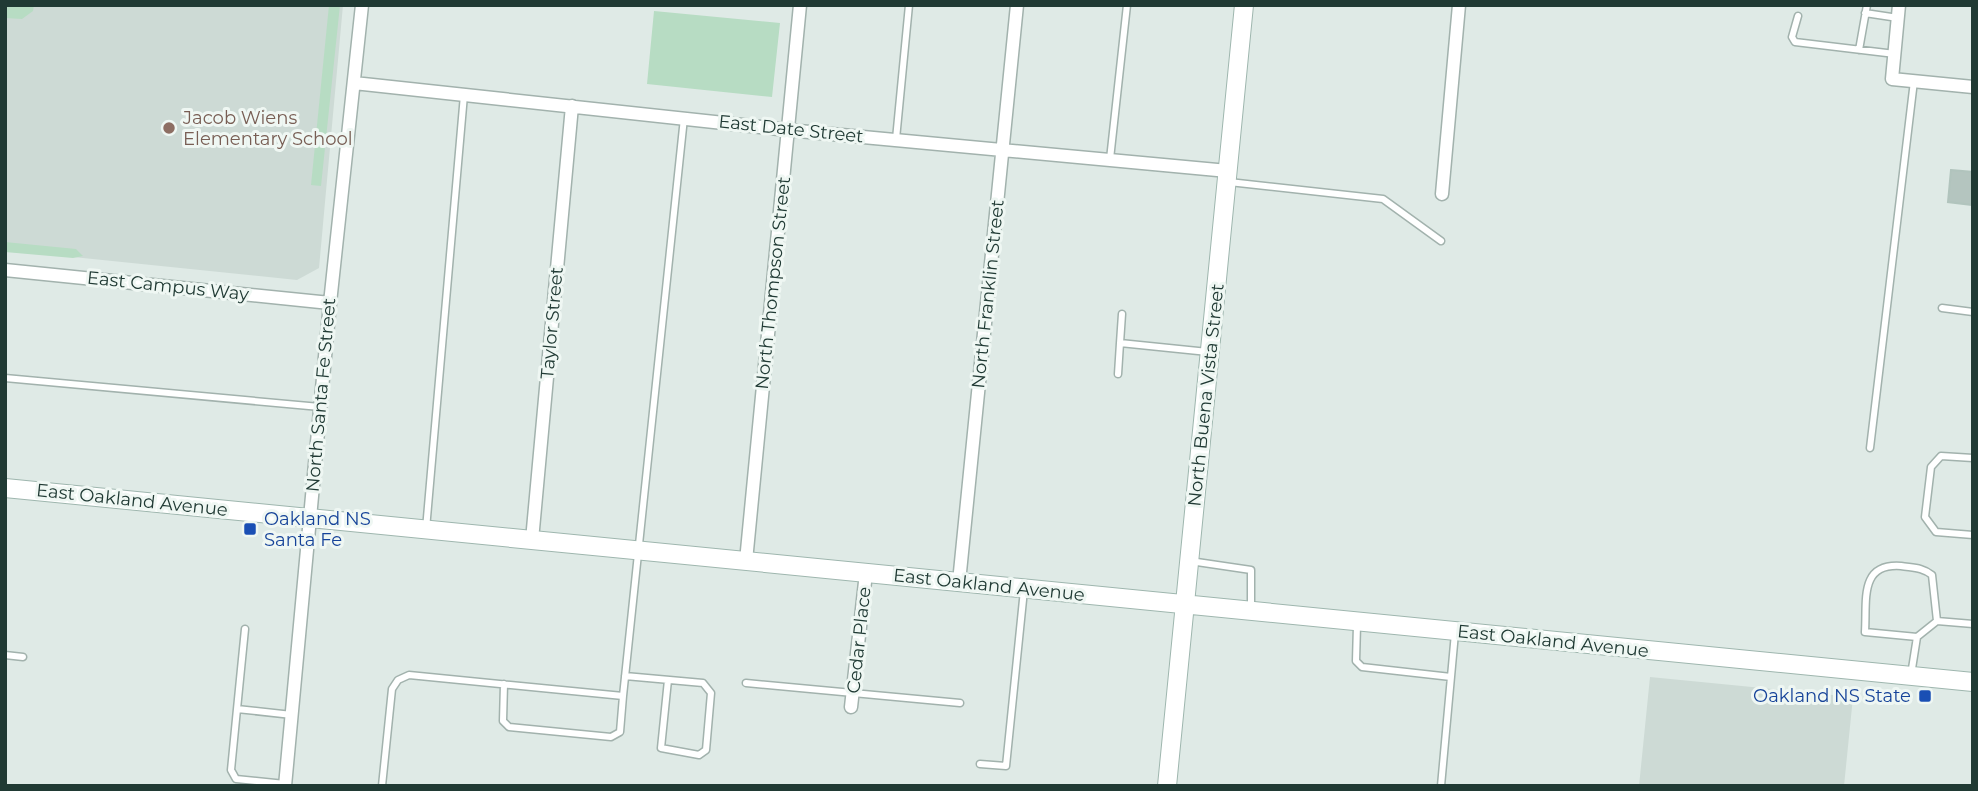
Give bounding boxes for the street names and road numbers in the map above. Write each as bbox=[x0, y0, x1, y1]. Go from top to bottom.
street label: East Date Street bbox=[717, 110, 865, 148]
street label: North Thompson Street bbox=[751, 175, 795, 391]
street label: North Franklin Street bbox=[967, 198, 1009, 390]
street label: Taylor Street bbox=[536, 266, 568, 380]
street label: East Campus Way bbox=[86, 267, 250, 305]
street label: North Buena Vista Street bbox=[1183, 282, 1229, 508]
street label: North Santa Fe Street bbox=[302, 297, 340, 493]
street label: East Oakland Avenue bbox=[35, 479, 229, 521]
street label: East Oakland Avenue bbox=[892, 564, 1086, 606]
street label: Cedar Place bbox=[842, 585, 876, 694]
street label: East Oakland Avenue bbox=[1456, 620, 1650, 662]

